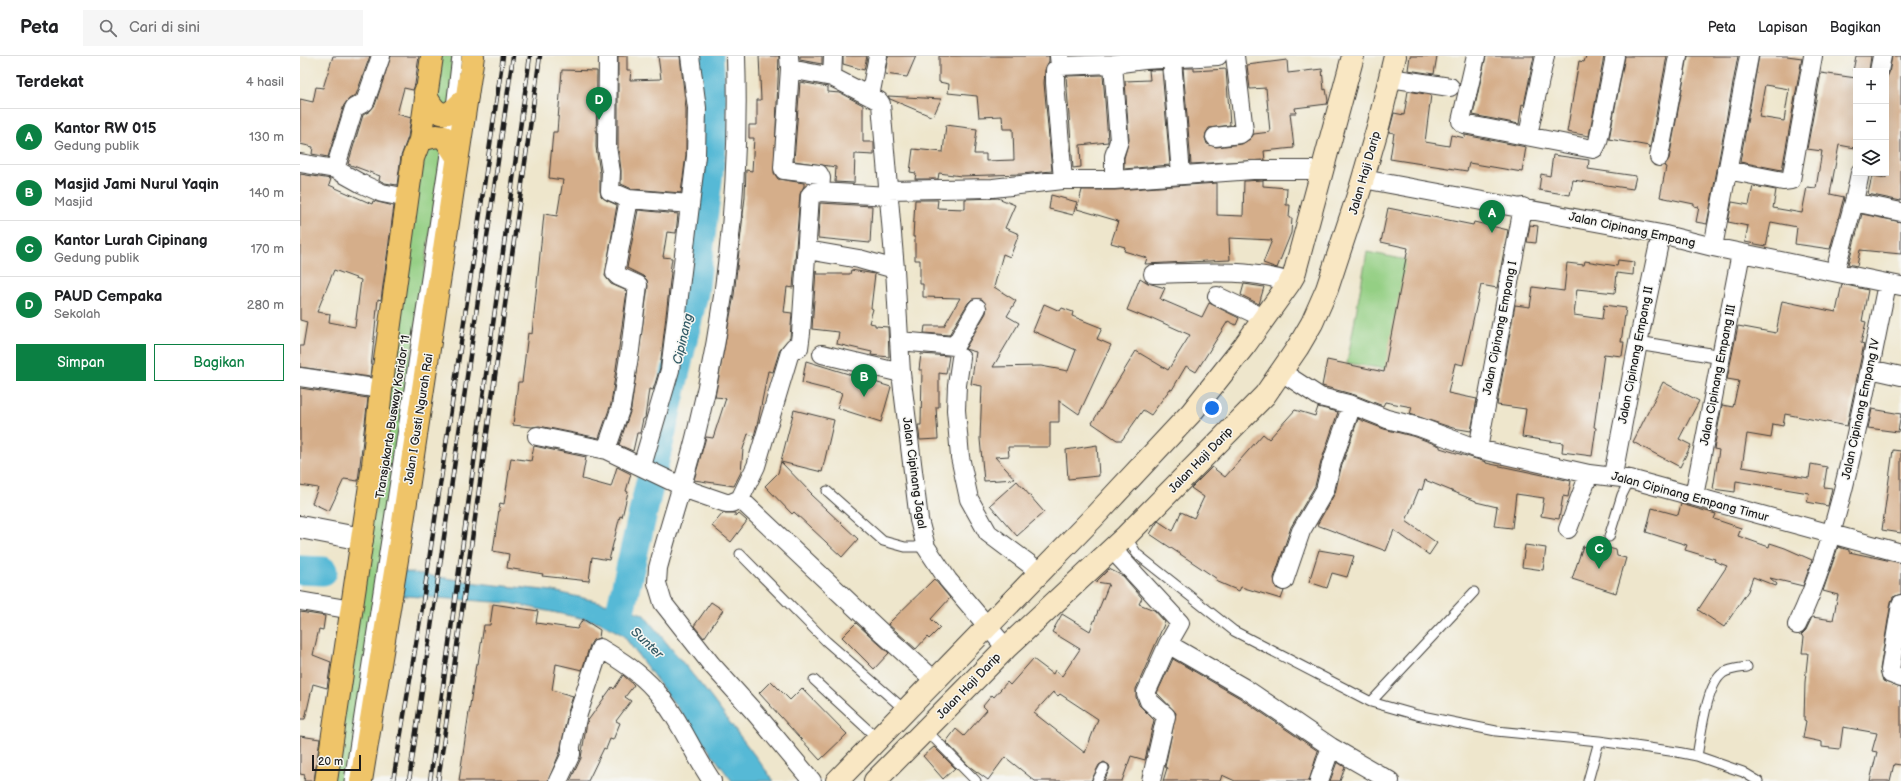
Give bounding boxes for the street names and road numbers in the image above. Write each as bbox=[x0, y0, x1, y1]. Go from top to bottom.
street label: Jalan Haji Darip bbox=[1346, 129, 1384, 216]
street label: Jalan Cipinang Empang bbox=[1567, 209, 1697, 251]
street label: Jalan Cipinang Empang I bbox=[1480, 260, 1520, 396]
street label: Jalan Cipinang Empang II bbox=[1615, 285, 1657, 425]
street label: Jalan Cipinang Empang III bbox=[1697, 303, 1739, 447]
street label: Transjakarta Busway Koridor 11 bbox=[373, 334, 413, 500]
street label: Jalan Cipinang Empang IV bbox=[1839, 337, 1883, 481]
street label: Jalan I Gusti Ngurah Rai bbox=[401, 352, 437, 485]
street label: Jalan Cipinang Jagal bbox=[899, 416, 929, 530]
street label: Jalan Haji Darip bbox=[1166, 424, 1236, 496]
street label: Jalan Cipinang Empang Timur bbox=[1610, 469, 1771, 525]
street label: Jalan Haji Darip bbox=[934, 650, 1004, 722]

